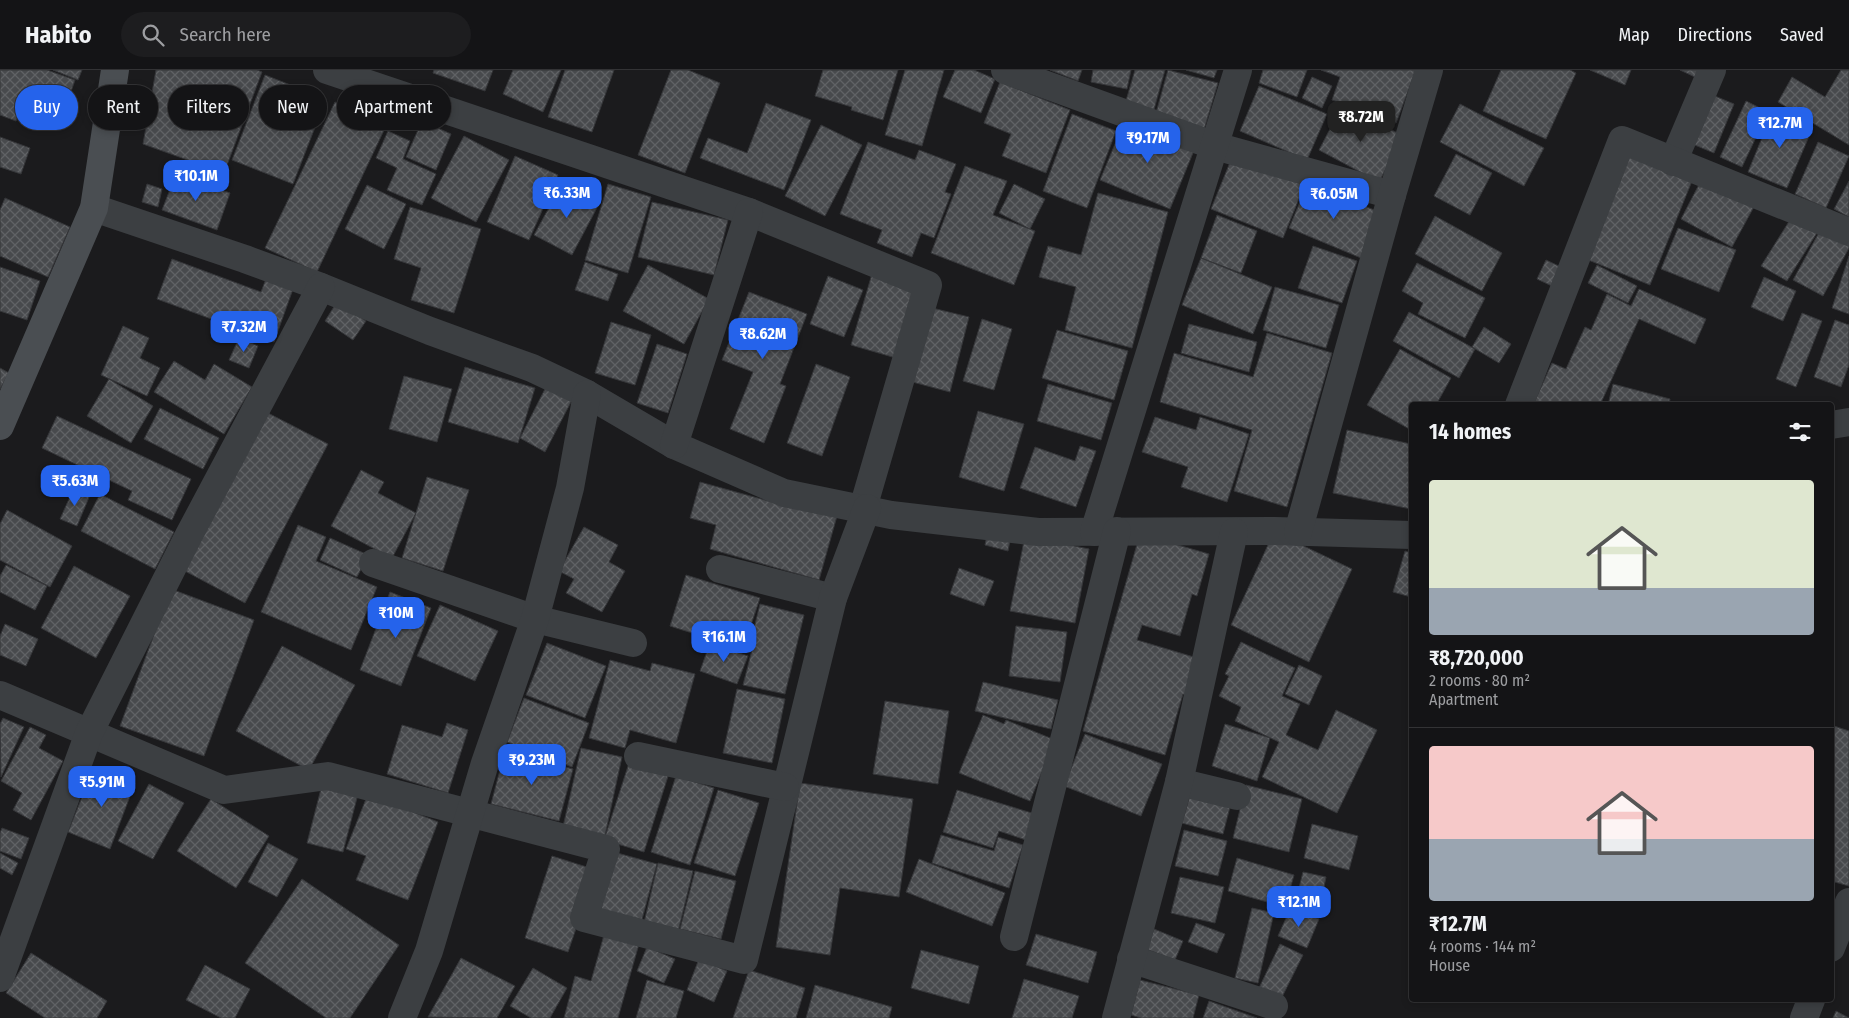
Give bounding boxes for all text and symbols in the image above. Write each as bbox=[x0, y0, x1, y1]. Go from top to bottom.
search box bbox=[121, 12, 471, 57]
text: Habito bbox=[25, 21, 91, 49]
icon: search bbox=[139, 21, 167, 49]
text: Search here bbox=[179, 23, 271, 46]
text: Map bbox=[1618, 24, 1650, 46]
text: Directions bbox=[1678, 24, 1752, 46]
text: Saved bbox=[1780, 24, 1824, 46]
chip: Buy bbox=[15, 85, 78, 130]
chip: Rent bbox=[88, 85, 158, 130]
chip: Filters bbox=[168, 85, 249, 130]
chip: New bbox=[259, 85, 327, 130]
chip: Apartment bbox=[337, 85, 451, 130]
pin: ₹8.72M bbox=[1320, 100, 1402, 143]
pin: ₹12.7M bbox=[1739, 106, 1821, 149]
text: ₹8.72M bbox=[1338, 107, 1384, 126]
text: ₹12.7M bbox=[1758, 113, 1802, 132]
pin: ₹9.17M bbox=[1107, 122, 1189, 164]
text: ₹9.17M bbox=[1126, 128, 1170, 147]
pin: ₹10.1M bbox=[155, 160, 237, 202]
text: ₹10.1M bbox=[174, 166, 218, 185]
pin: ₹6.33M bbox=[526, 176, 608, 219]
pin: ₹6.05M bbox=[1293, 178, 1375, 220]
text: ₹6.33M bbox=[544, 183, 590, 202]
text: ₹6.05M bbox=[1310, 184, 1358, 203]
pin: ₹7.32M bbox=[203, 310, 285, 353]
text: ₹7.32M bbox=[222, 317, 266, 336]
pin: ₹8.62M bbox=[722, 318, 804, 360]
text: ₹8.62M bbox=[740, 324, 786, 343]
icon: filters bbox=[1786, 418, 1814, 446]
text: 14 homes bbox=[1429, 419, 1511, 445]
pin: ₹5.63M bbox=[34, 464, 116, 507]
text: ₹5.63M bbox=[52, 471, 98, 490]
icon: home bbox=[1577, 513, 1667, 603]
pin: ₹10M bbox=[366, 596, 426, 639]
text: ₹10M bbox=[379, 603, 413, 622]
pin: ₹16.1M bbox=[683, 620, 765, 663]
text: ₹16.1M bbox=[702, 627, 746, 646]
text: ₹8,720,000 bbox=[1429, 645, 1524, 671]
text: 2 rooms · 80 m² bbox=[1429, 671, 1530, 690]
text: Apartment bbox=[1429, 690, 1498, 709]
pin: ₹9.23M bbox=[491, 744, 573, 786]
text: ₹9.23M bbox=[509, 750, 555, 769]
pin: ₹5.91M bbox=[61, 766, 143, 808]
text: ₹5.91M bbox=[79, 772, 125, 791]
icon: home bbox=[1577, 778, 1667, 868]
pin: ₹12.1M bbox=[1258, 886, 1340, 928]
text: ₹12.1M bbox=[1278, 892, 1320, 911]
text: ₹12.7M bbox=[1429, 911, 1487, 937]
text: 4 rooms · 144 m² bbox=[1429, 937, 1536, 956]
text: House bbox=[1429, 956, 1470, 975]

